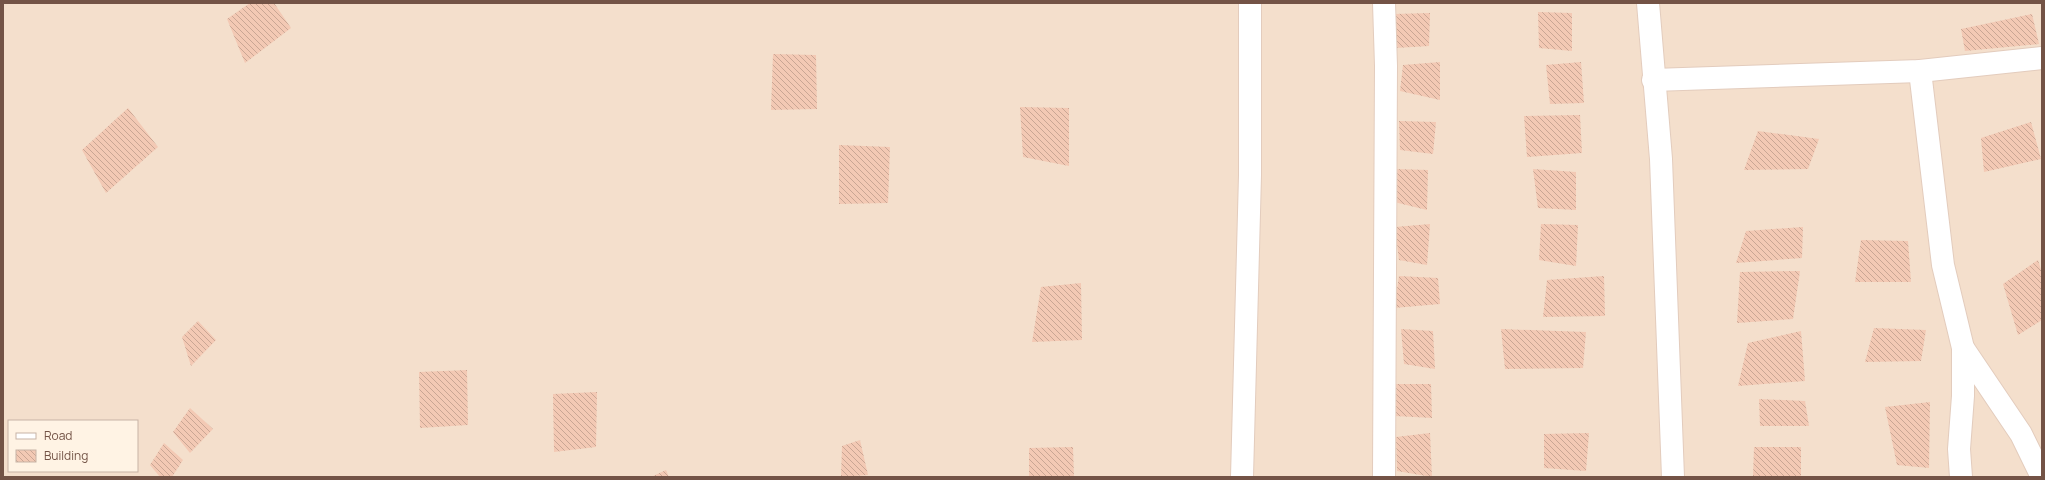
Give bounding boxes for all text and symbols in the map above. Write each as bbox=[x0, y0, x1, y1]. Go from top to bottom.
legend bbox=[8, 420, 138, 472]
text: Road bbox=[44, 427, 72, 444]
text: Building bbox=[44, 447, 88, 464]

